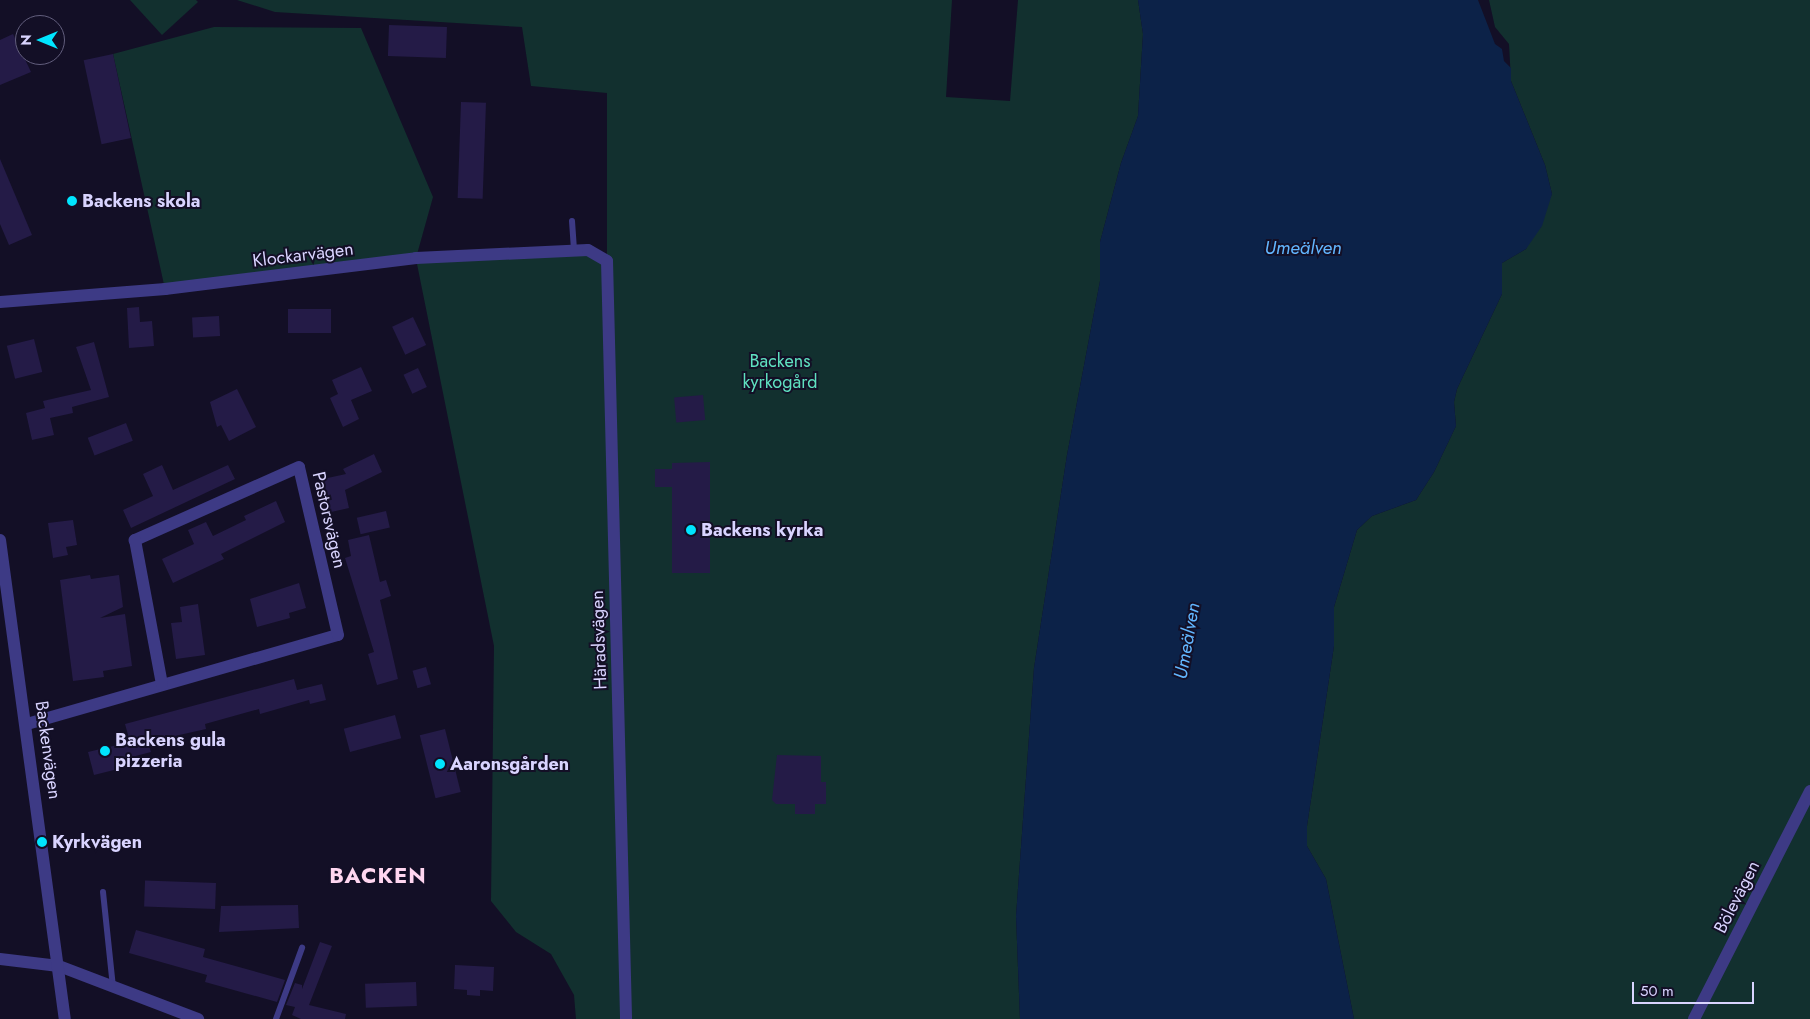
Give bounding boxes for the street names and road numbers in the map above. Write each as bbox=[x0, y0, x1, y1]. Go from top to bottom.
street label: Klockarvägen bbox=[251, 238, 355, 272]
street label: Pastorsvägen bbox=[307, 470, 351, 570]
street label: Häradsvägen bbox=[586, 590, 612, 690]
street label: Backenvägen bbox=[30, 699, 66, 801]
street label: Bölevägen bbox=[1710, 857, 1764, 937]

